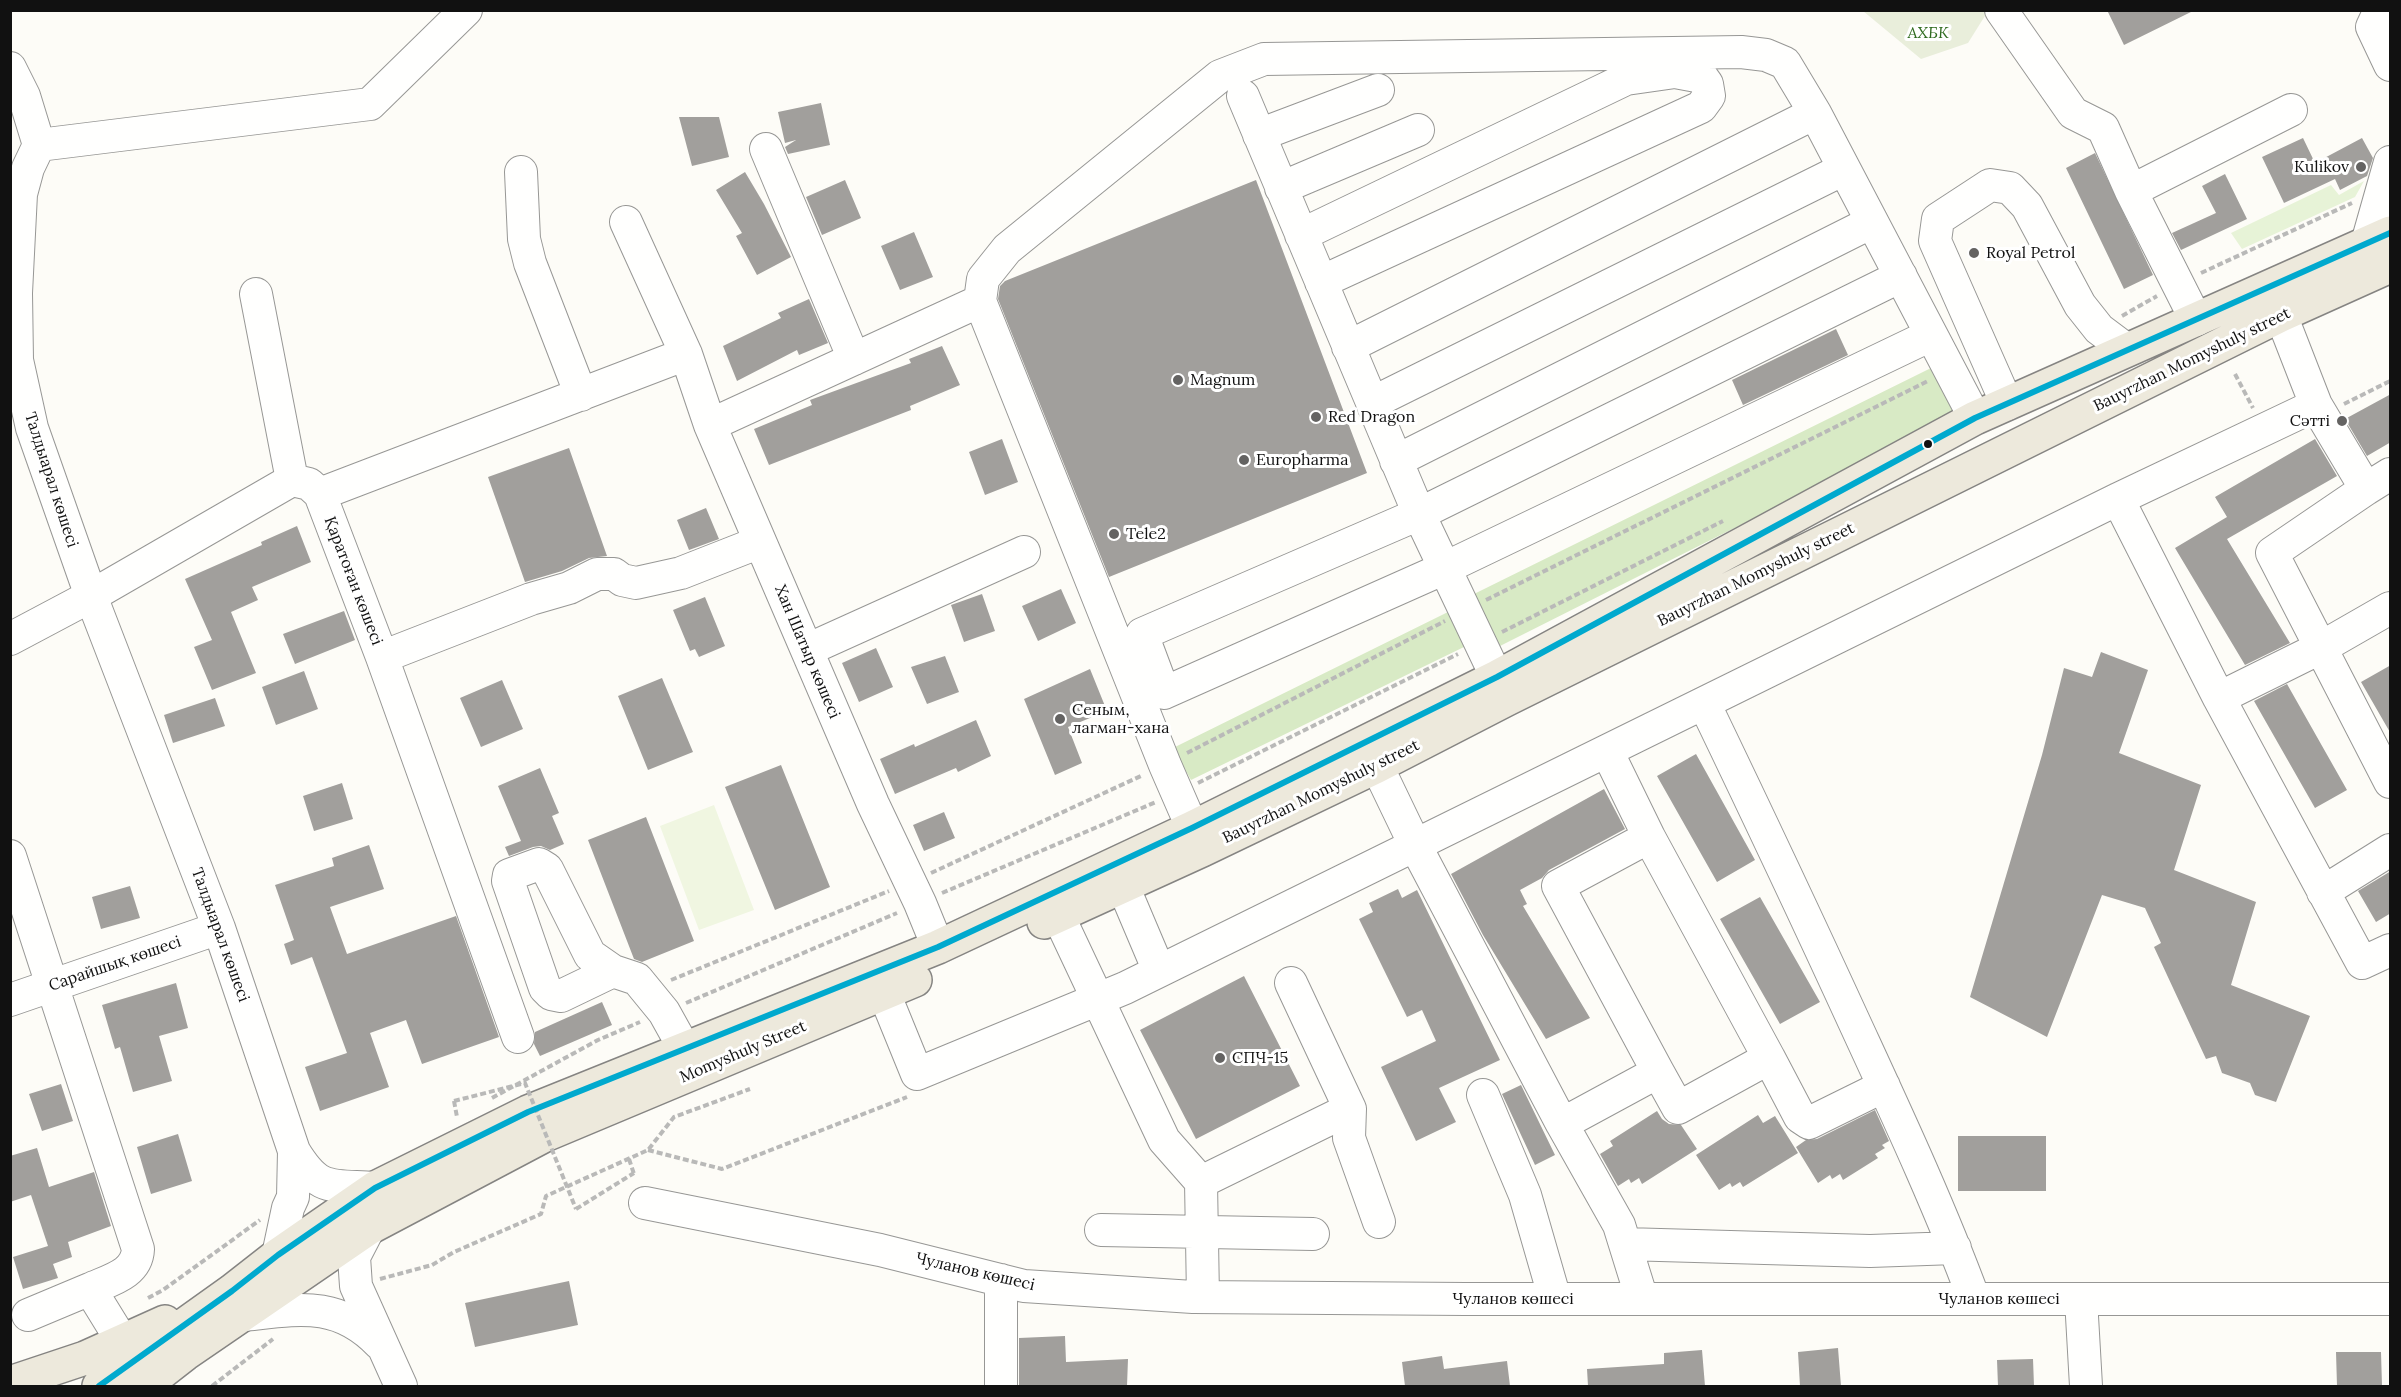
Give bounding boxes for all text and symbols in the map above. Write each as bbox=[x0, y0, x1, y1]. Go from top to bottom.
park label: АХБК bbox=[1907, 23, 1949, 43]
place label: Kulikov bbox=[2294, 157, 2349, 177]
marker: Kulikov bbox=[2354, 160, 2368, 174]
place label: Royal Petrol bbox=[1986, 243, 2075, 263]
marker: Royal Petrol bbox=[1967, 246, 1981, 260]
street label: Bauyrzhan Momyshuly street bbox=[2090, 304, 2294, 416]
place label: Magnum bbox=[1190, 370, 1255, 390]
marker: Magnum bbox=[1171, 373, 1185, 387]
place label: Red Dragon bbox=[1328, 407, 1415, 427]
street label: Талдыарал көшесі bbox=[20, 410, 82, 550]
marker: Red Dragon bbox=[1309, 410, 1323, 424]
place label: Сәтті bbox=[2290, 411, 2330, 431]
marker: Сәтті bbox=[2335, 414, 2349, 428]
unlabelled marker bbox=[1922, 438, 1934, 450]
place label: Europharma bbox=[1256, 450, 1348, 470]
marker: Europharma bbox=[1237, 453, 1251, 467]
street label: Қаратоған көшесі bbox=[320, 514, 386, 648]
street label: Bauyrzhan Momyshuly street bbox=[1654, 519, 1858, 631]
place label: Tele2 bbox=[1126, 524, 1166, 544]
marker: Tele2 bbox=[1107, 527, 1121, 541]
street label: Хан Шатыр көшесі bbox=[770, 582, 844, 722]
place label: Сеным, лагман-хана bbox=[1072, 700, 1170, 738]
marker: Сеным, лагман-хана bbox=[1053, 712, 1067, 726]
street label: Bauyrzhan Momyshuly street bbox=[1219, 736, 1423, 848]
street label: Талдыарал көшесі bbox=[187, 865, 253, 1005]
street label: Сарайшық көшесі bbox=[46, 932, 184, 996]
street label: Momyshuly Street bbox=[677, 1017, 809, 1087]
place label: СПЧ-15 bbox=[1232, 1048, 1288, 1068]
marker: СПЧ-15 bbox=[1213, 1051, 1227, 1065]
street label: Чуланов көшесі bbox=[914, 1249, 1036, 1295]
street label: Чуланов көшесі bbox=[1452, 1289, 1574, 1309]
street label: Чуланов көшесі bbox=[1938, 1289, 2060, 1309]

